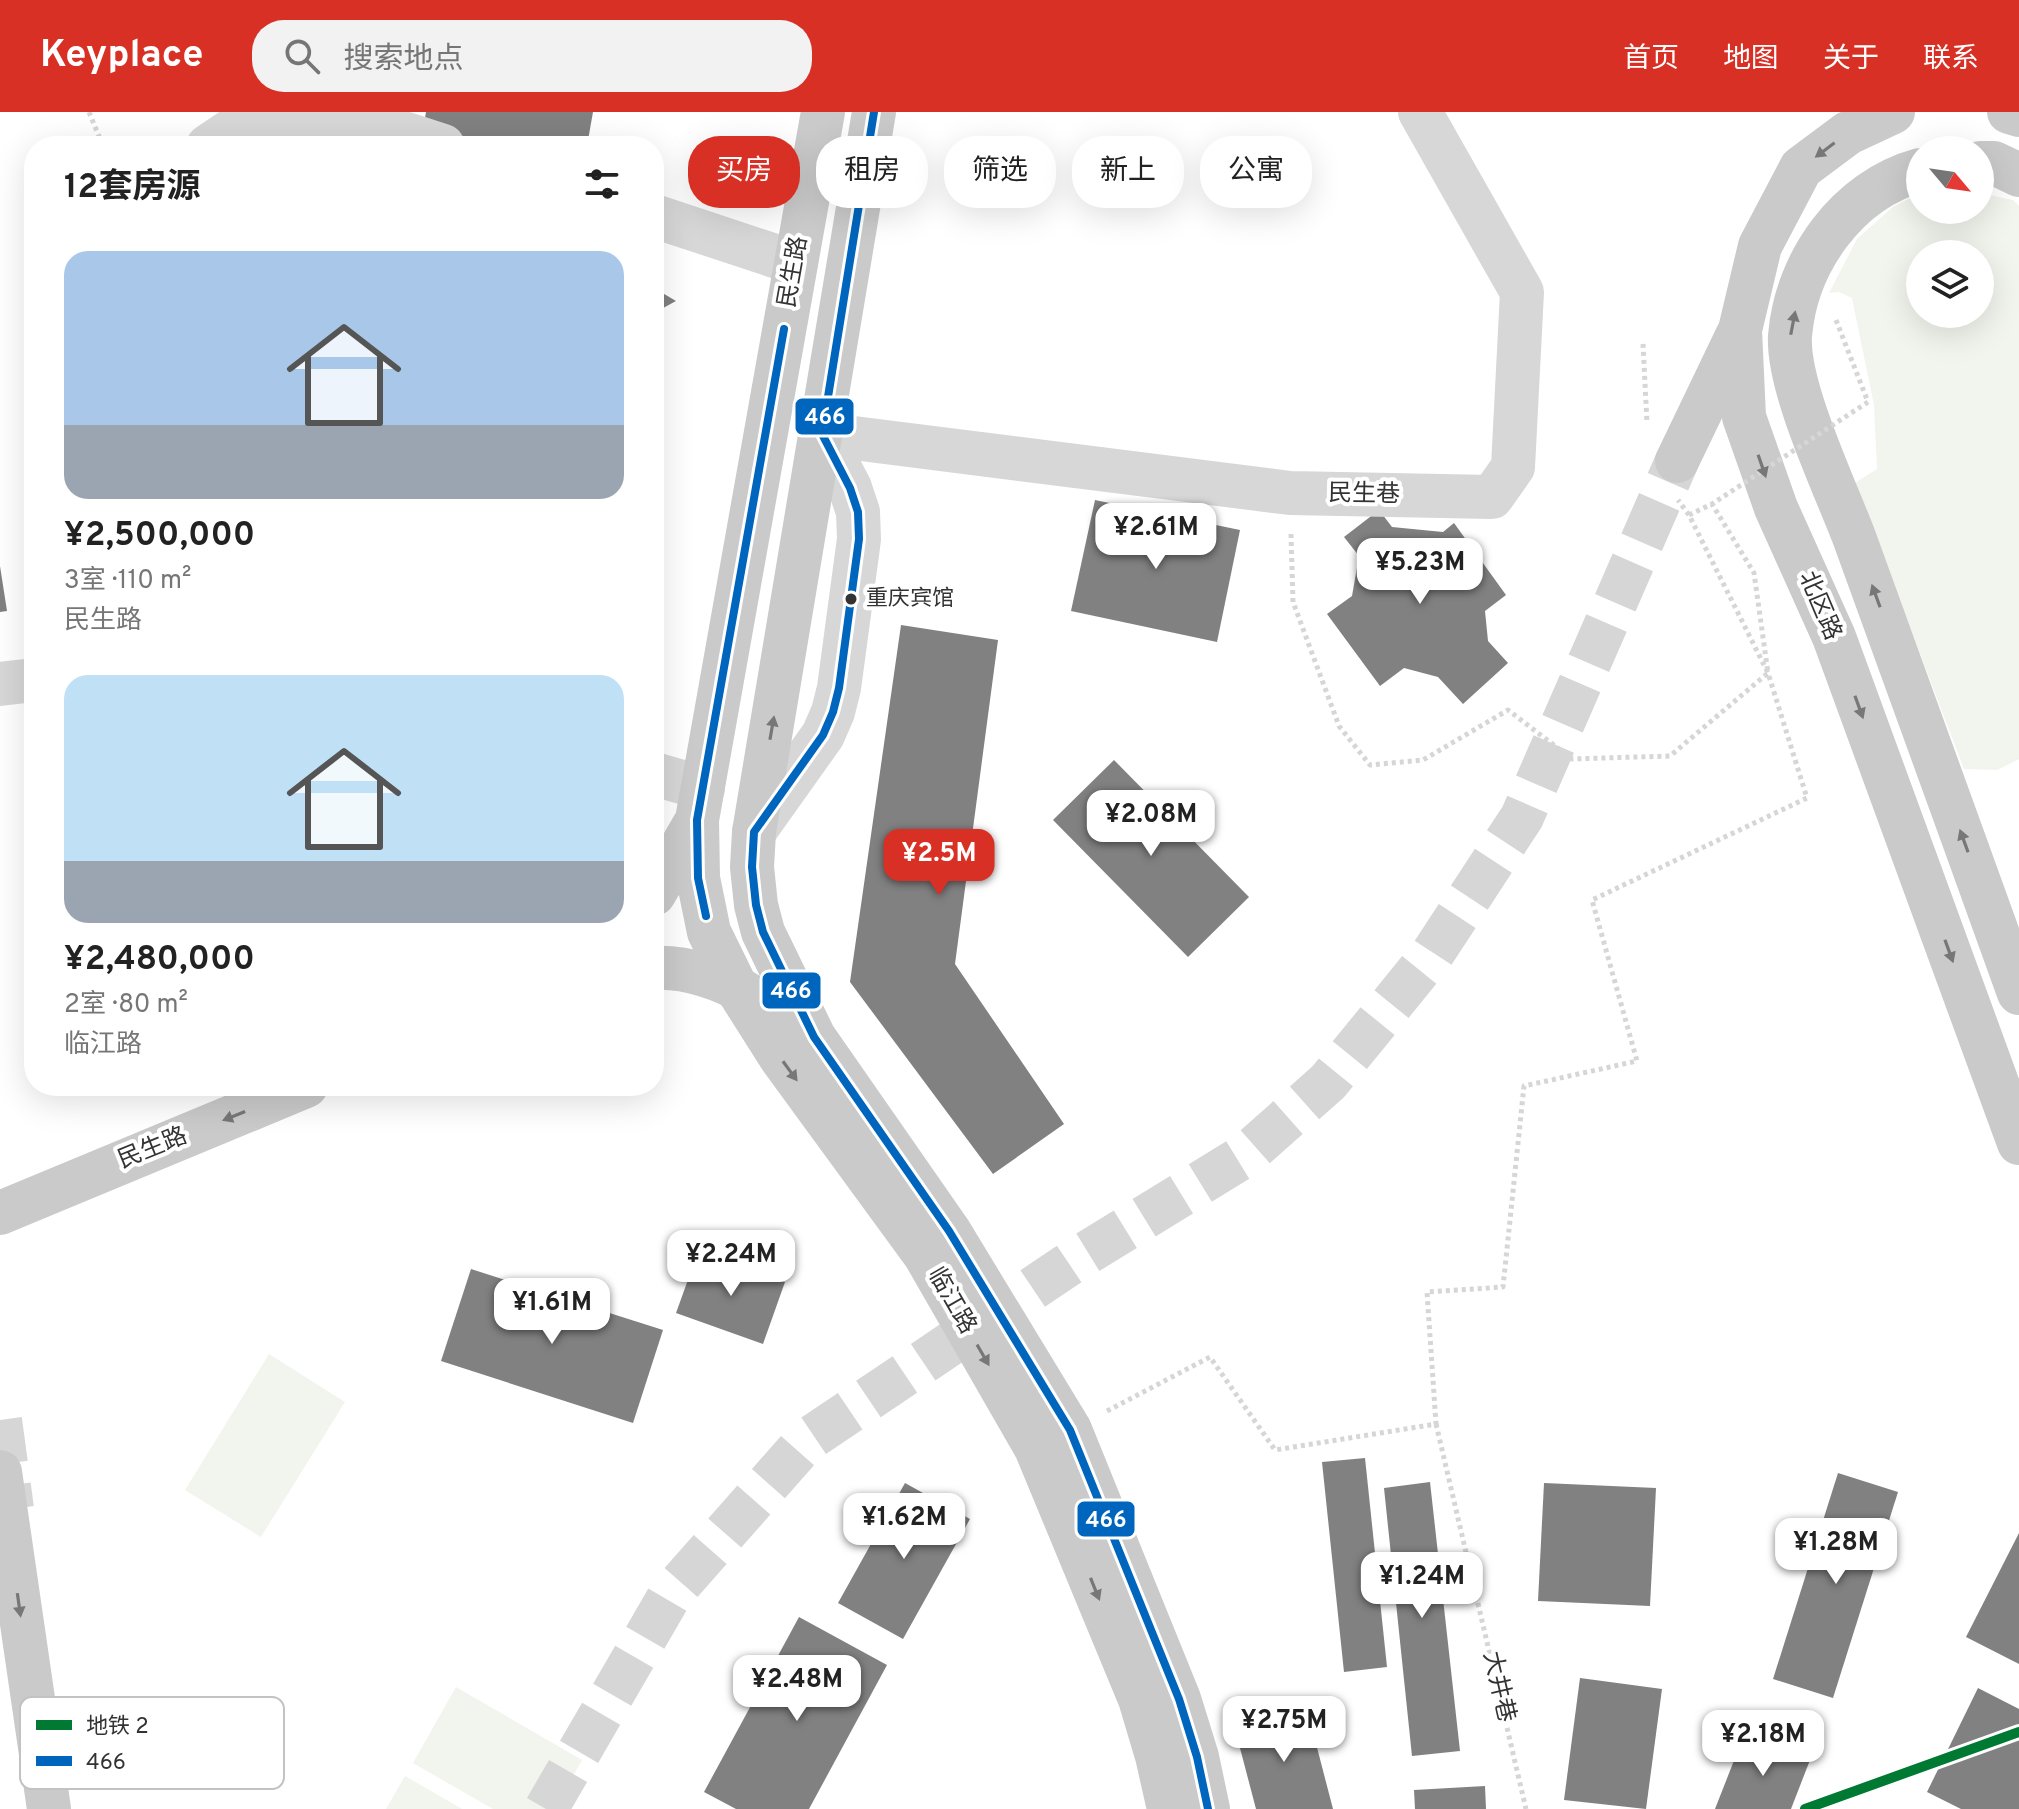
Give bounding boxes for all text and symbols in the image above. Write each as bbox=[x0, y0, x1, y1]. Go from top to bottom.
search box bbox=[252, 20, 812, 92]
text: Keyplace bbox=[40, 32, 204, 81]
icon: search bbox=[280, 34, 324, 78]
text: 搜索地点 bbox=[344, 42, 464, 79]
text: 首页 bbox=[1623, 42, 1679, 78]
text: 地图 bbox=[1723, 42, 1779, 78]
text: 关于 bbox=[1823, 42, 1879, 78]
text: 联系 bbox=[1923, 42, 1979, 78]
chip: 买房 bbox=[688, 136, 800, 208]
chip: 租房 bbox=[816, 136, 928, 208]
chip: 筛选 bbox=[944, 136, 1056, 208]
chip: 新上 bbox=[1072, 136, 1184, 208]
chip: 公寓 bbox=[1200, 136, 1312, 208]
north arrow bbox=[1906, 136, 1994, 224]
map controls bbox=[1906, 136, 1994, 328]
one-way arrow bbox=[1815, 142, 1836, 158]
icon: filters bbox=[580, 162, 624, 206]
text: 12套房源 bbox=[64, 167, 200, 210]
street label: 民生路 bbox=[773, 234, 815, 310]
button: layers bbox=[1906, 240, 1994, 328]
icon: home bbox=[272, 303, 416, 447]
one-way arrow bbox=[1787, 310, 1799, 335]
line badge: 466 bbox=[794, 397, 855, 436]
text: 466 bbox=[804, 405, 846, 432]
one-way arrow bbox=[1756, 454, 1768, 478]
street label: 民生巷 bbox=[1328, 479, 1400, 511]
pin: ¥2.61M bbox=[1091, 503, 1221, 571]
text: ¥2.61M bbox=[1113, 512, 1199, 545]
text: ¥2,500,000 bbox=[64, 515, 255, 558]
pin: ¥5.23M bbox=[1355, 538, 1485, 606]
text: ¥5.23M bbox=[1375, 547, 1465, 580]
text: 3室 · 110 m² bbox=[64, 565, 192, 598]
street label: 北区路 bbox=[1791, 567, 1847, 645]
one-way arrow bbox=[1869, 584, 1881, 608]
place label: 重庆宾馆 bbox=[866, 586, 954, 613]
marker: 重庆宾馆 bbox=[843, 591, 859, 607]
text: 民生路 bbox=[64, 605, 142, 638]
one-way arrow bbox=[1854, 695, 1866, 719]
one-way arrow bbox=[766, 715, 778, 740]
icon: home bbox=[272, 727, 416, 871]
pin: ¥2.08M bbox=[1086, 790, 1216, 858]
text: ¥2.08M bbox=[1105, 799, 1197, 832]
pin: ¥2.5M bbox=[883, 829, 995, 897]
one-way arrow bbox=[1957, 829, 1970, 853]
text: ¥2.5M bbox=[902, 838, 976, 871]
text: ¥2,480,000 bbox=[64, 939, 255, 982]
one-way arrow bbox=[1943, 939, 1955, 963]
line badge: 466 bbox=[761, 971, 822, 1010]
text: 466 bbox=[770, 979, 812, 1006]
text: 2室 · 80 m² bbox=[64, 989, 188, 1022]
text: 临江路 bbox=[64, 1029, 142, 1062]
one-way arrow bbox=[782, 1060, 798, 1082]
one-way arrow bbox=[222, 1109, 246, 1122]
street label: 民生路 bbox=[114, 1122, 192, 1176]
pin: ¥2.24M bbox=[666, 1230, 796, 1298]
text: ¥2.24M bbox=[685, 1239, 777, 1272]
street label: 临江路 bbox=[920, 1262, 982, 1340]
pin: ¥1.61M bbox=[487, 1278, 617, 1346]
text: ¥1.61M bbox=[512, 1287, 592, 1320]
one-way arrow bbox=[976, 1344, 990, 1366]
pin: ¥1.62M bbox=[839, 1493, 969, 1561]
line badge: 466 bbox=[1076, 1500, 1136, 1538]
text: ¥1.62M bbox=[861, 1502, 947, 1535]
text: 466 bbox=[1085, 1508, 1127, 1535]
pin: ¥1.28M bbox=[1771, 1518, 1901, 1586]
text: ¥1.28M bbox=[1793, 1527, 1879, 1560]
pin: ¥1.24M bbox=[1357, 1552, 1487, 1620]
text: ¥1.24M bbox=[1379, 1561, 1465, 1594]
one-way arrow bbox=[1088, 1577, 1101, 1601]
one-way arrow bbox=[13, 1593, 26, 1618]
street label: 大井巷 bbox=[1475, 1649, 1521, 1725]
pin: ¥2.48M bbox=[732, 1655, 862, 1723]
text: ¥2.48M bbox=[751, 1664, 843, 1697]
pin: ¥2.75M bbox=[1219, 1696, 1349, 1764]
legend bbox=[20, 1697, 284, 1789]
text: ¥2.75M bbox=[1241, 1705, 1327, 1738]
pin: ¥2.18M bbox=[1698, 1710, 1828, 1778]
text: 地铁 2 bbox=[86, 1714, 149, 1741]
text: ¥2.18M bbox=[1720, 1719, 1806, 1752]
text: 466 bbox=[86, 1750, 126, 1777]

